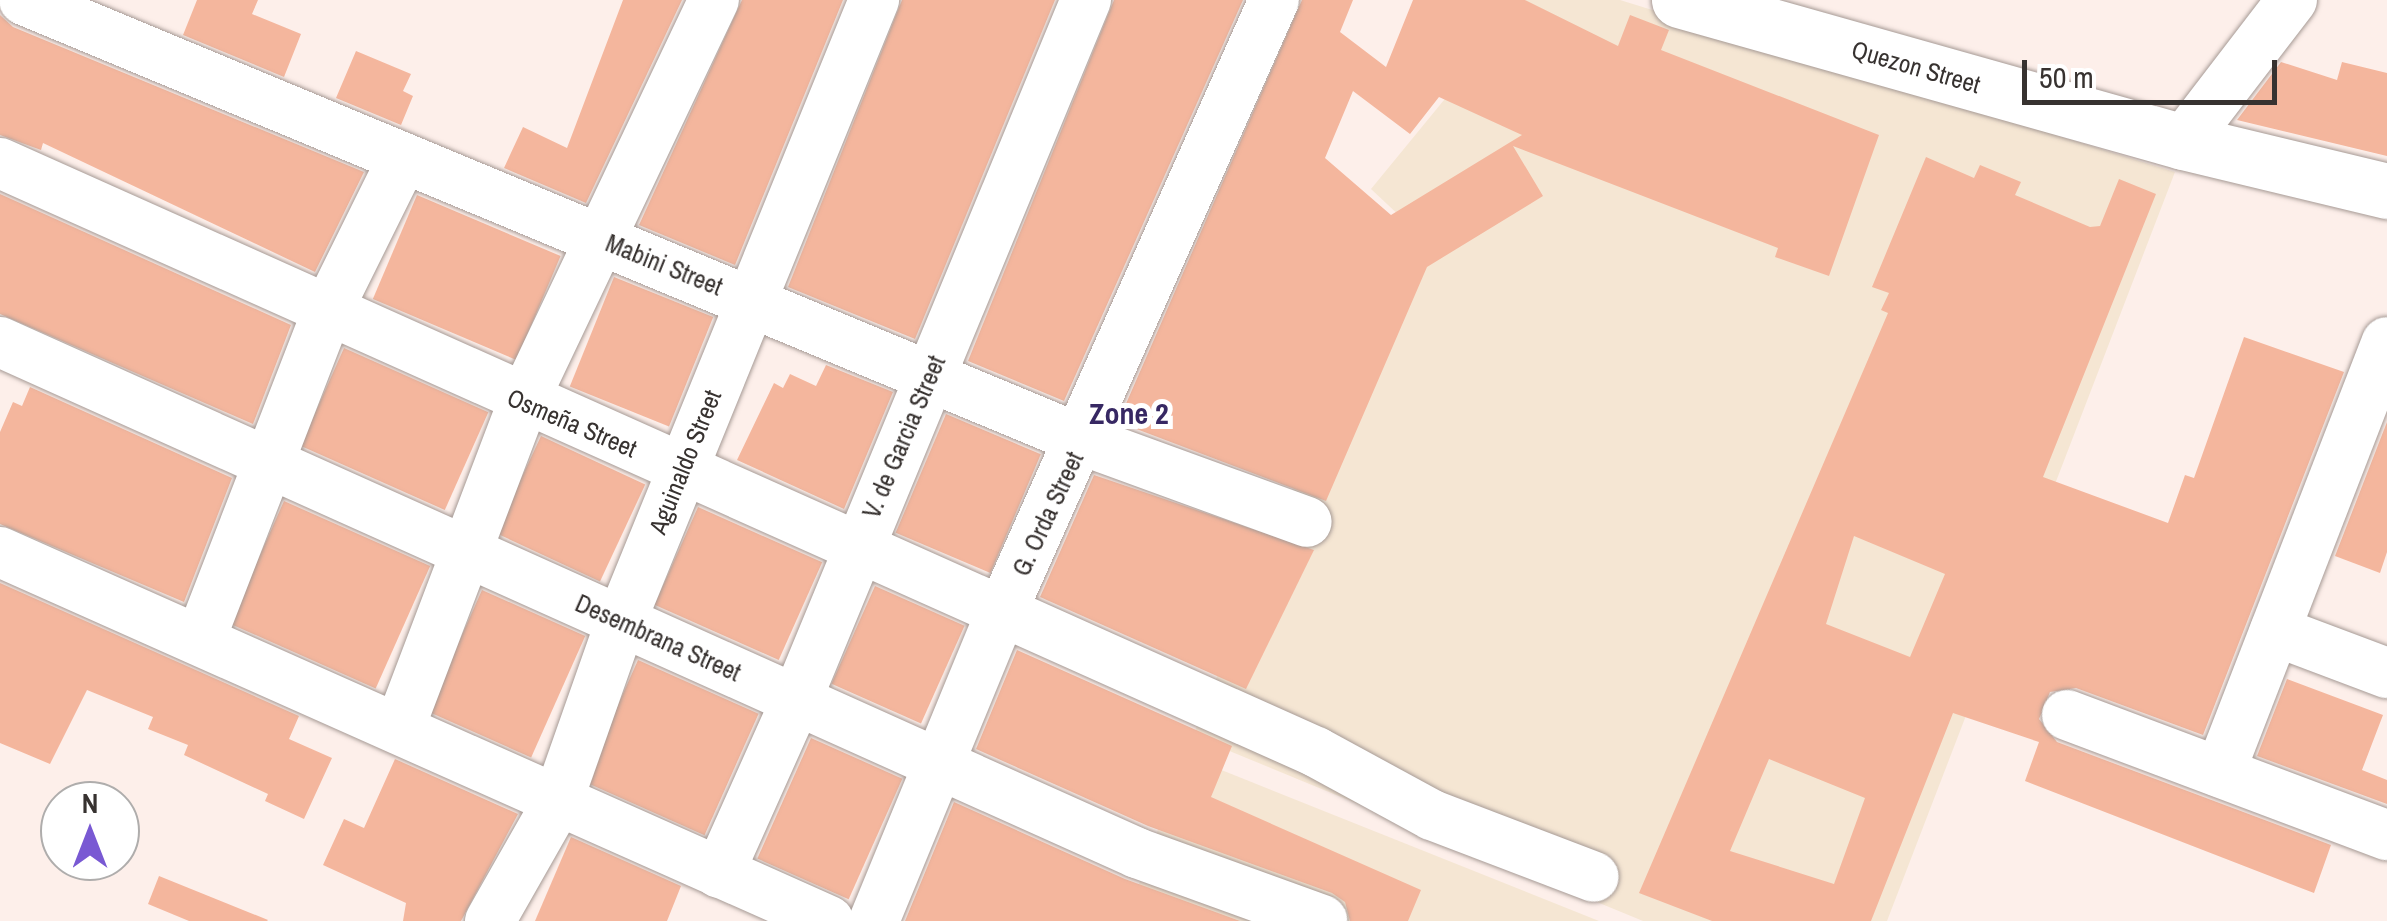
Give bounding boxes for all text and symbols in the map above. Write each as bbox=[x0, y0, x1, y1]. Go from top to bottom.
street label: Quezon Street bbox=[1848, 34, 1984, 100]
scale bar bbox=[2027, 40, 2282, 102]
text: 50 m bbox=[2039, 57, 2094, 97]
street label: Mabini Street bbox=[601, 228, 727, 302]
street label: V. de Garcia Street bbox=[856, 351, 952, 523]
street label: Osmeña Street bbox=[503, 382, 641, 464]
street label: Aguinaldo Street bbox=[642, 386, 728, 538]
district label: Zone 2 bbox=[1089, 395, 1169, 431]
street label: G. Orda Street bbox=[1006, 447, 1090, 581]
street label: Desembrana Street bbox=[571, 588, 745, 688]
north arrow bbox=[40, 781, 140, 881]
text: N bbox=[82, 784, 98, 822]

